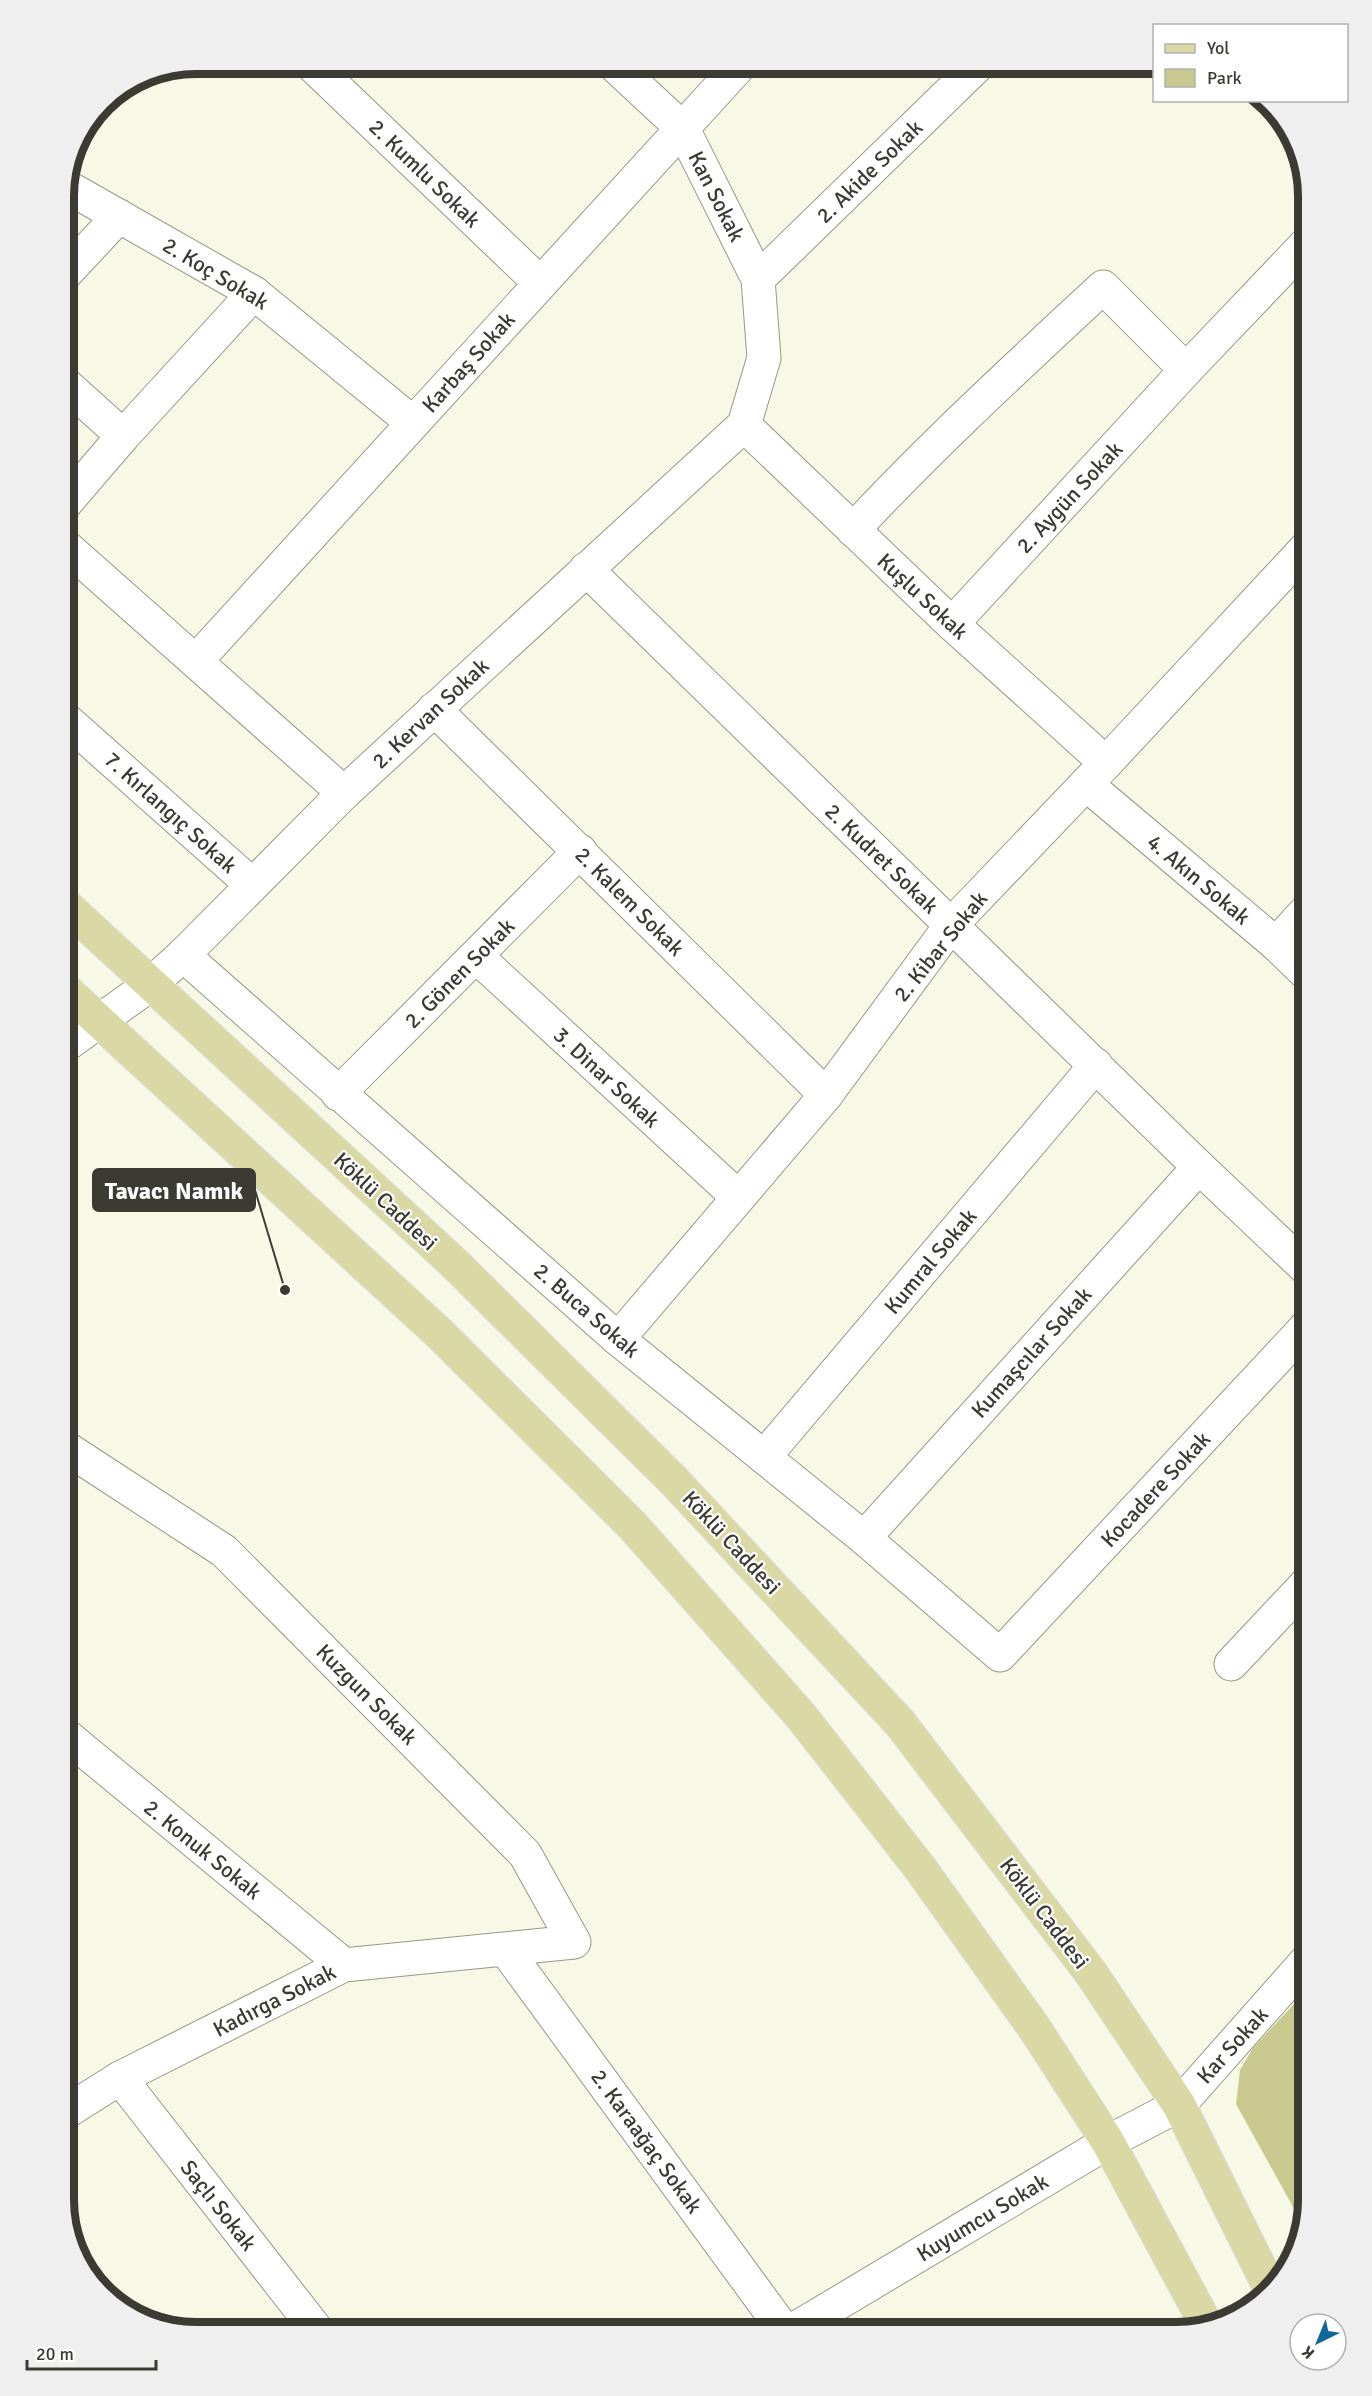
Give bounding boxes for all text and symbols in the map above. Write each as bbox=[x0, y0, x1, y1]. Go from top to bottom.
legend bbox=[1153, 24, 1348, 102]
text: Yol bbox=[1207, 37, 1230, 59]
text: Park bbox=[1207, 67, 1242, 89]
street label: 2. Kumlu Sokak bbox=[363, 113, 486, 233]
street label: 2. Akide Sokak bbox=[811, 114, 928, 229]
street label: Kan Sokak bbox=[682, 146, 751, 246]
street label: 2. Koç Sokak bbox=[158, 231, 274, 316]
street label: Karbaş Sokak bbox=[416, 306, 521, 418]
street label: 2. Aygün Sokak bbox=[1011, 436, 1128, 559]
street label: Kuşlu Sokak bbox=[872, 548, 974, 645]
street label: 2. Kervan Sokak bbox=[366, 652, 494, 774]
street label: 7. Kırlangıç Sokak bbox=[99, 746, 242, 879]
street label: 2. Kudret Sokak bbox=[819, 798, 944, 919]
street label: 4. Akın Sokak bbox=[1142, 828, 1256, 930]
street label: 2. Kalem Sokak bbox=[569, 841, 690, 962]
street label: 2. Kibar Sokak bbox=[888, 886, 993, 1007]
street label: 2. Gönen Sokak bbox=[399, 913, 520, 1034]
street label: 3. Dinar Sokak bbox=[548, 1021, 665, 1134]
street label: Köklü Caddesi bbox=[328, 1146, 443, 1256]
callout: Tavacı Namık bbox=[93, 1169, 255, 1211]
text: Tavacı Namık bbox=[105, 1176, 244, 1206]
street label: Kumral Sokak bbox=[878, 1203, 982, 1320]
street label: 2. Buca Sokak bbox=[528, 1257, 645, 1364]
street label: Kumaşcılar Sokak bbox=[965, 1281, 1097, 1423]
street label: Kocadere Sokak bbox=[1095, 1426, 1216, 1553]
street label: Köklü Caddesi bbox=[677, 1485, 787, 1600]
street label: Kuzgun Sokak bbox=[310, 1638, 423, 1751]
street label: 2. Konuk Sokak bbox=[138, 1794, 267, 1905]
street label: Köklü Caddesi bbox=[994, 1852, 1095, 1974]
street label: Kadırga Sokak bbox=[208, 1958, 340, 2043]
street label: Kar Sokak bbox=[1191, 2001, 1274, 2089]
street label: 2. Karaağaç Sokak bbox=[585, 2064, 708, 2219]
street label: Saçlı Sokak bbox=[175, 2155, 262, 2256]
street label: Kuyumcu Sokak bbox=[912, 2168, 1053, 2267]
north arrow bbox=[1288, 2312, 1348, 2372]
scale bar bbox=[27, 2333, 156, 2371]
text: K bbox=[1298, 2341, 1319, 2363]
text: 20 m bbox=[36, 2343, 74, 2365]

